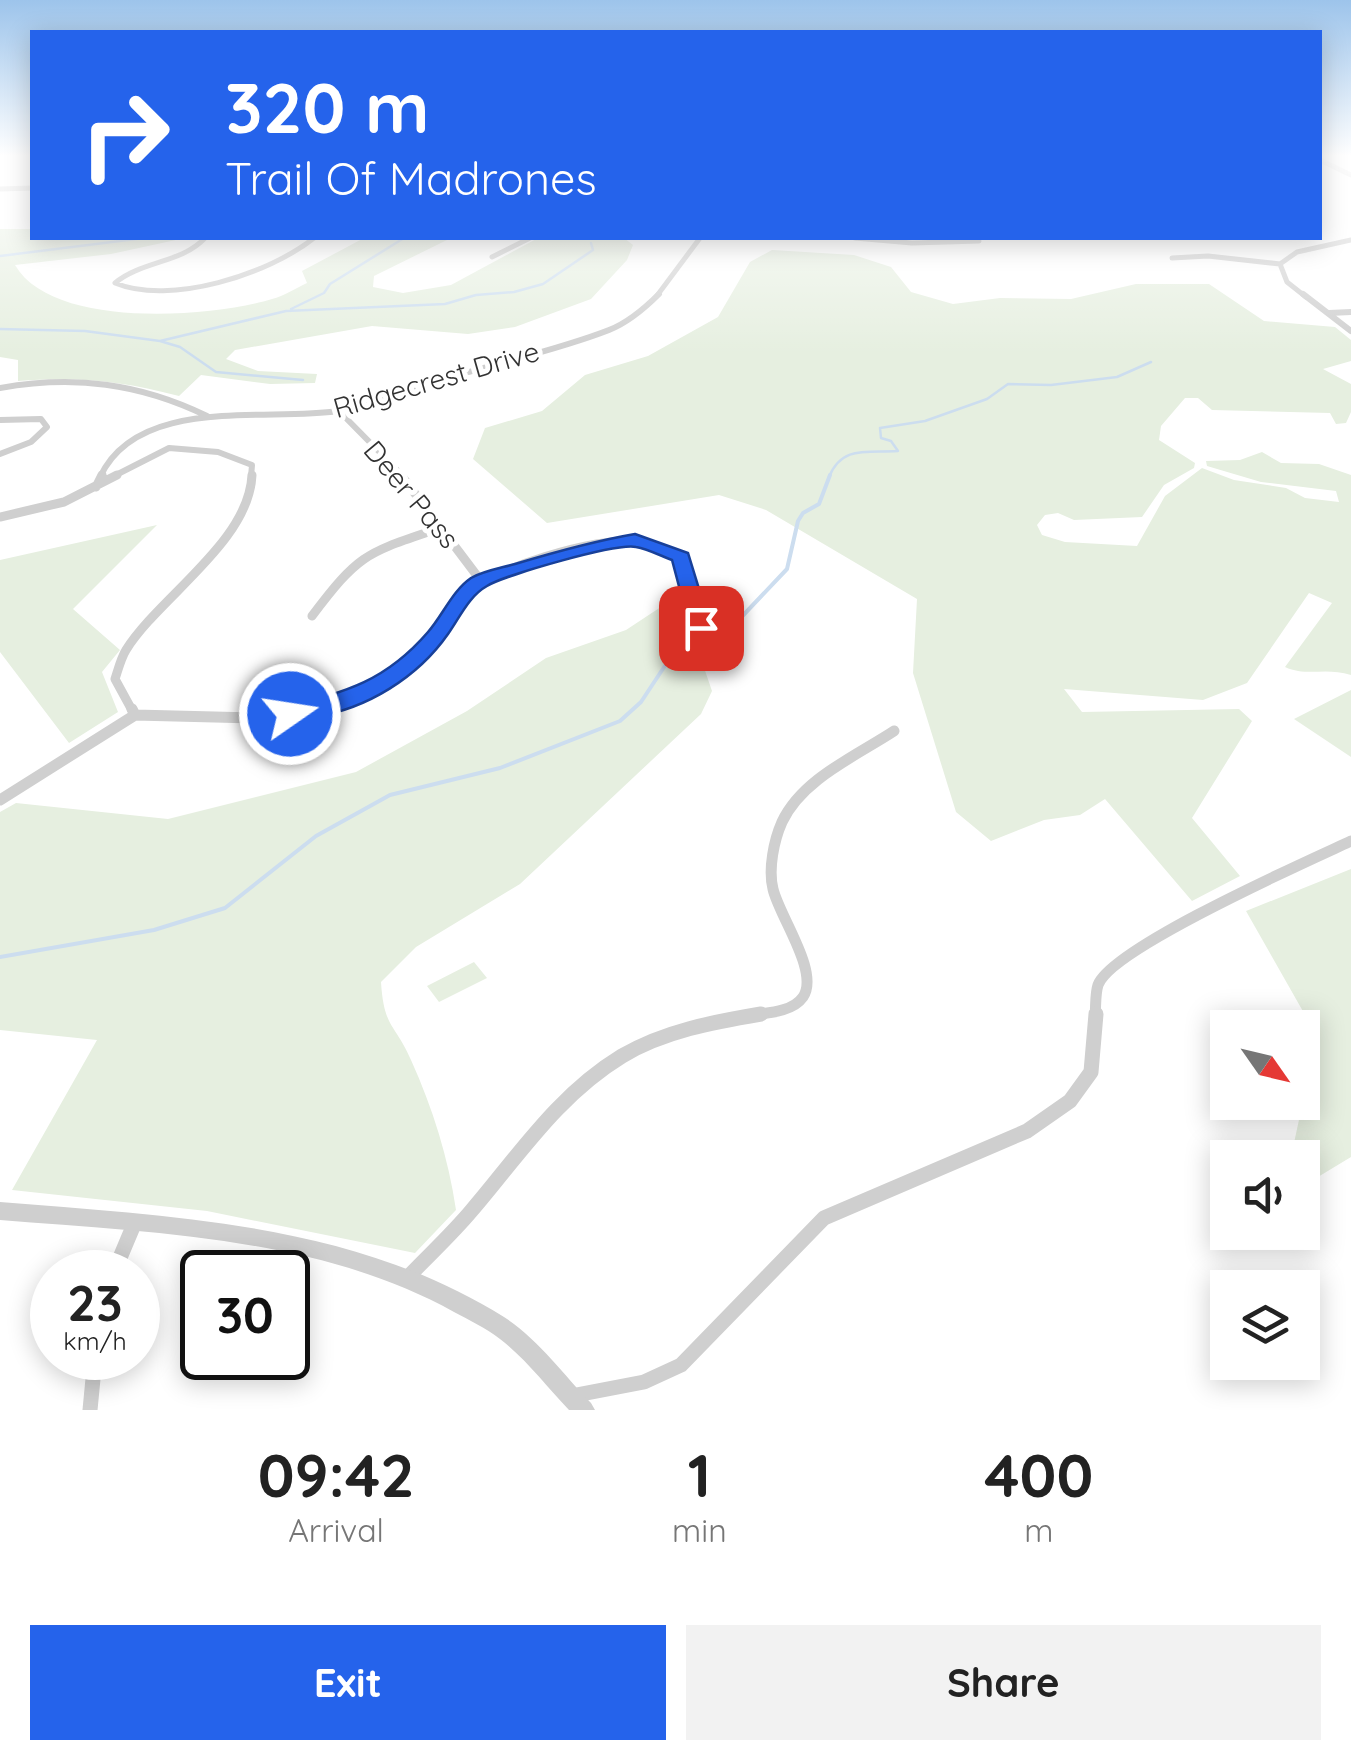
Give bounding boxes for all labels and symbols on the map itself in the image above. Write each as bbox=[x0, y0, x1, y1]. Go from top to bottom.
street label: Ridgecrest Drive bbox=[329, 333, 543, 425]
street label: Deer Pass bbox=[357, 433, 467, 555]
pin bbox=[659, 586, 744, 671]
position arrow bbox=[238, 662, 342, 766]
north arrow bbox=[1210, 1010, 1320, 1120]
speed limit sign: 30 bbox=[180, 1250, 310, 1380]

